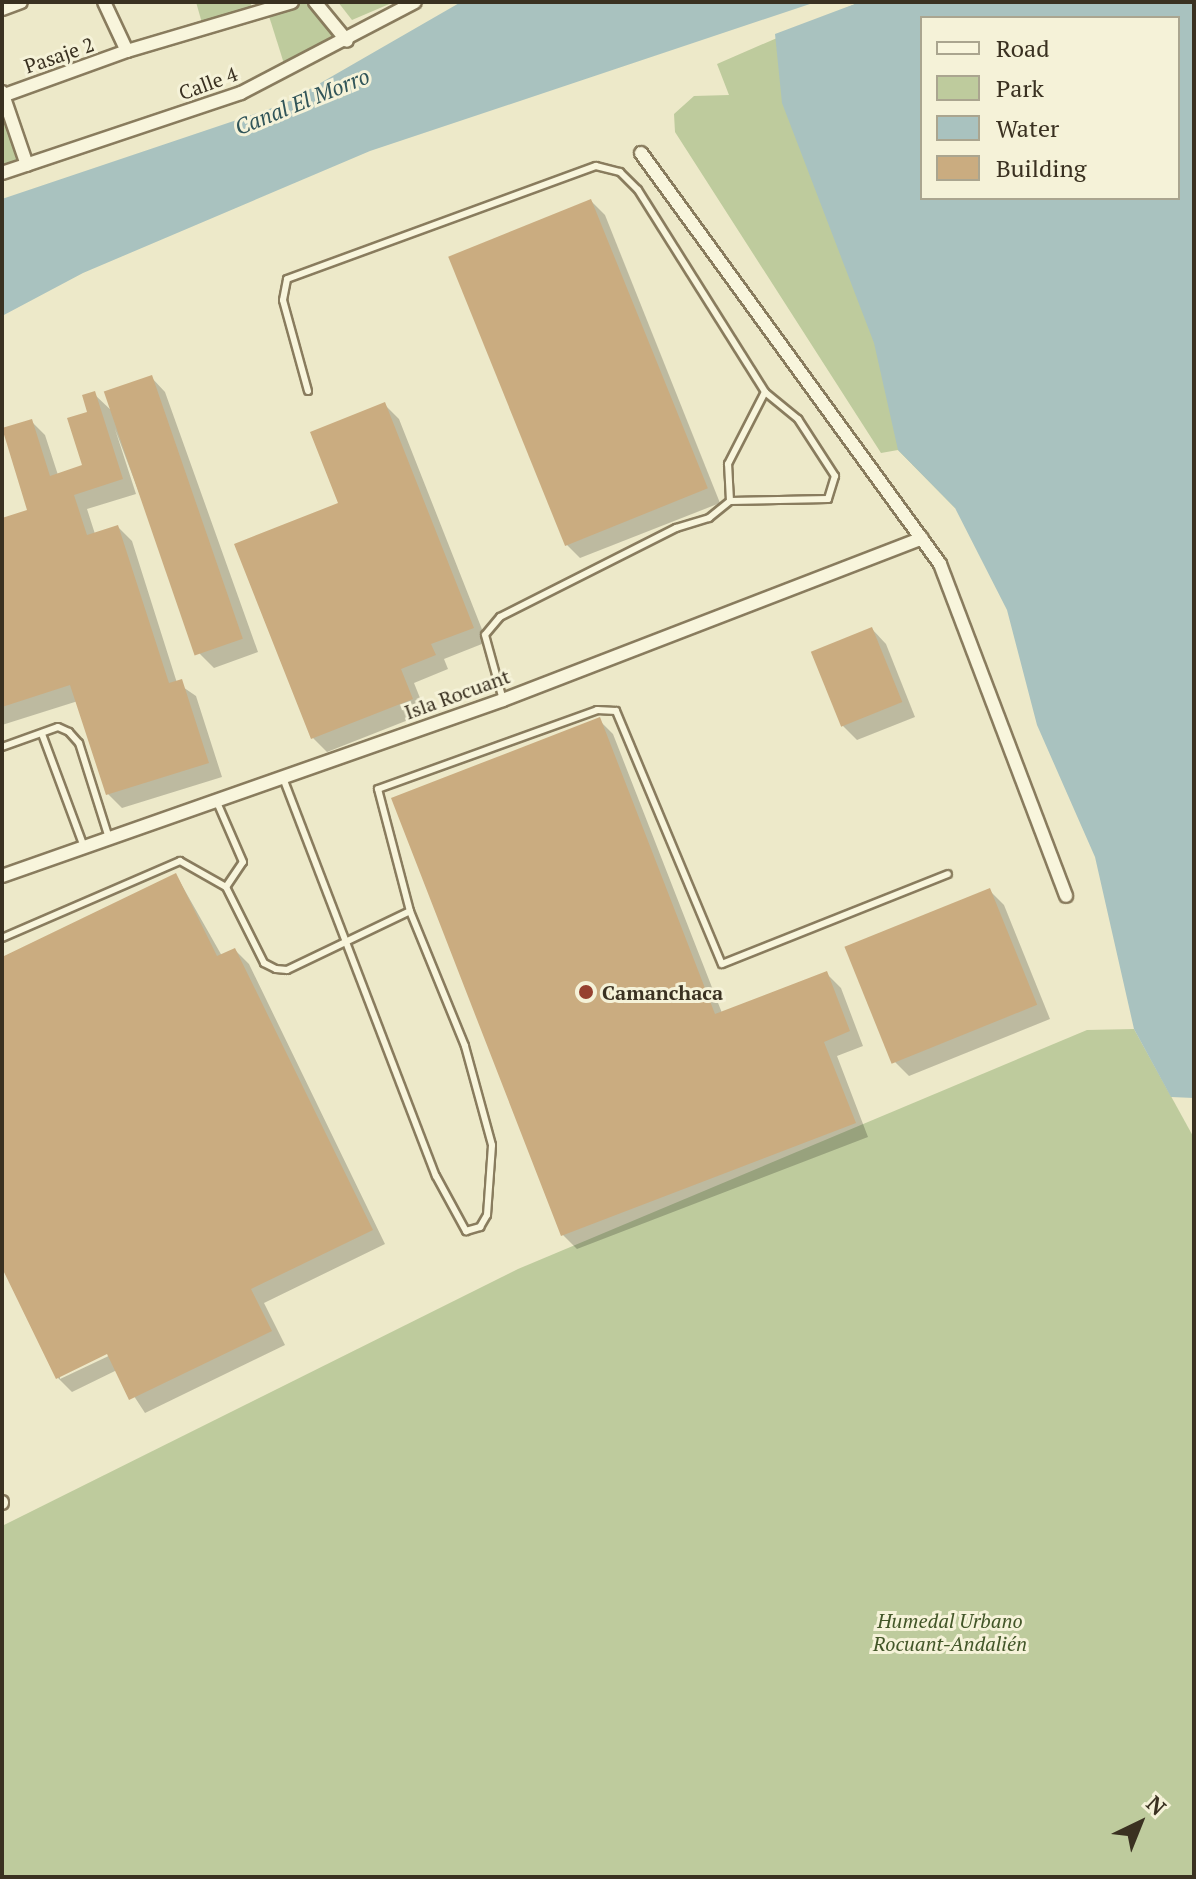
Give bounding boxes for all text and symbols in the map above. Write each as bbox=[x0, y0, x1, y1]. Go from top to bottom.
legend bbox=[920, 16, 1180, 200]
street label: Pasaje 2 bbox=[21, 32, 97, 78]
text: Road bbox=[996, 32, 1050, 64]
street label: Calle 4 bbox=[175, 61, 241, 105]
water label: Canal El Morro bbox=[231, 62, 373, 140]
text: Park bbox=[996, 72, 1044, 104]
text: Water bbox=[996, 112, 1059, 144]
text: Building bbox=[996, 152, 1086, 184]
street label: Isla Rocuant bbox=[401, 664, 513, 724]
place label: Camanchaca bbox=[602, 980, 723, 1004]
marker: Camanchaca bbox=[577, 983, 595, 1001]
park label: Humedal Urbano Rocuant-Andalién bbox=[873, 1609, 1027, 1656]
north arrow bbox=[1100, 1783, 1180, 1863]
text: N bbox=[1141, 1789, 1173, 1821]

